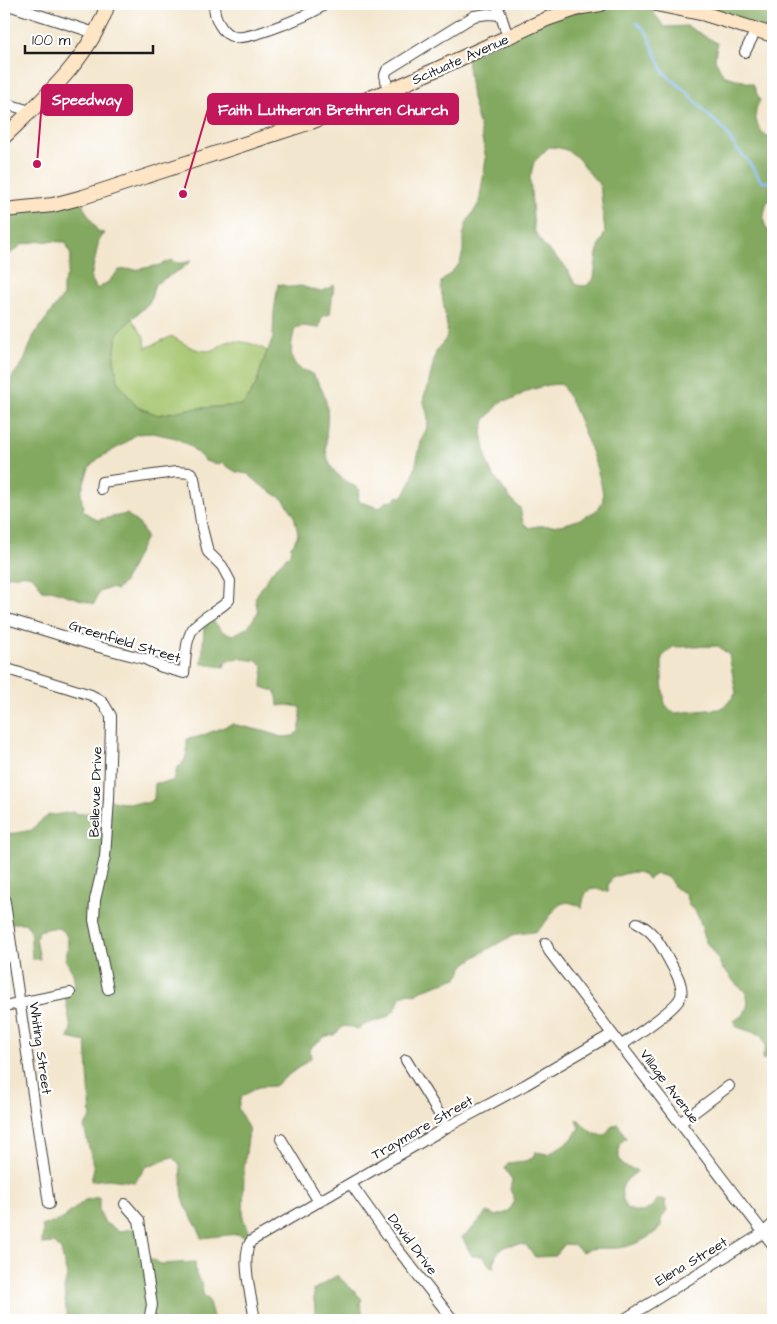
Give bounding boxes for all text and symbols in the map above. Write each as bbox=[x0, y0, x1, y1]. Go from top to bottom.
scale bar bbox=[25, 22, 152, 54]
street label: Scituate Avenue bbox=[409, 29, 512, 90]
text: 100 m bbox=[32, 30, 71, 51]
callout: Speedway bbox=[42, 85, 132, 115]
text: Speedway bbox=[51, 90, 123, 112]
callout: Faith Lutheran Brethren Church bbox=[208, 94, 458, 124]
text: Faith Lutheran Brethren Church bbox=[218, 100, 449, 121]
street label: Greenfield Street bbox=[66, 615, 183, 669]
street label: Bellevue Drive bbox=[84, 746, 108, 838]
street label: Whiting Street bbox=[24, 1001, 56, 1096]
street label: Village Avenue bbox=[635, 1045, 704, 1128]
street label: Traymore Street bbox=[368, 1091, 477, 1165]
street label: David Drive bbox=[383, 1210, 442, 1280]
street label: Elena Street bbox=[652, 1232, 732, 1291]

